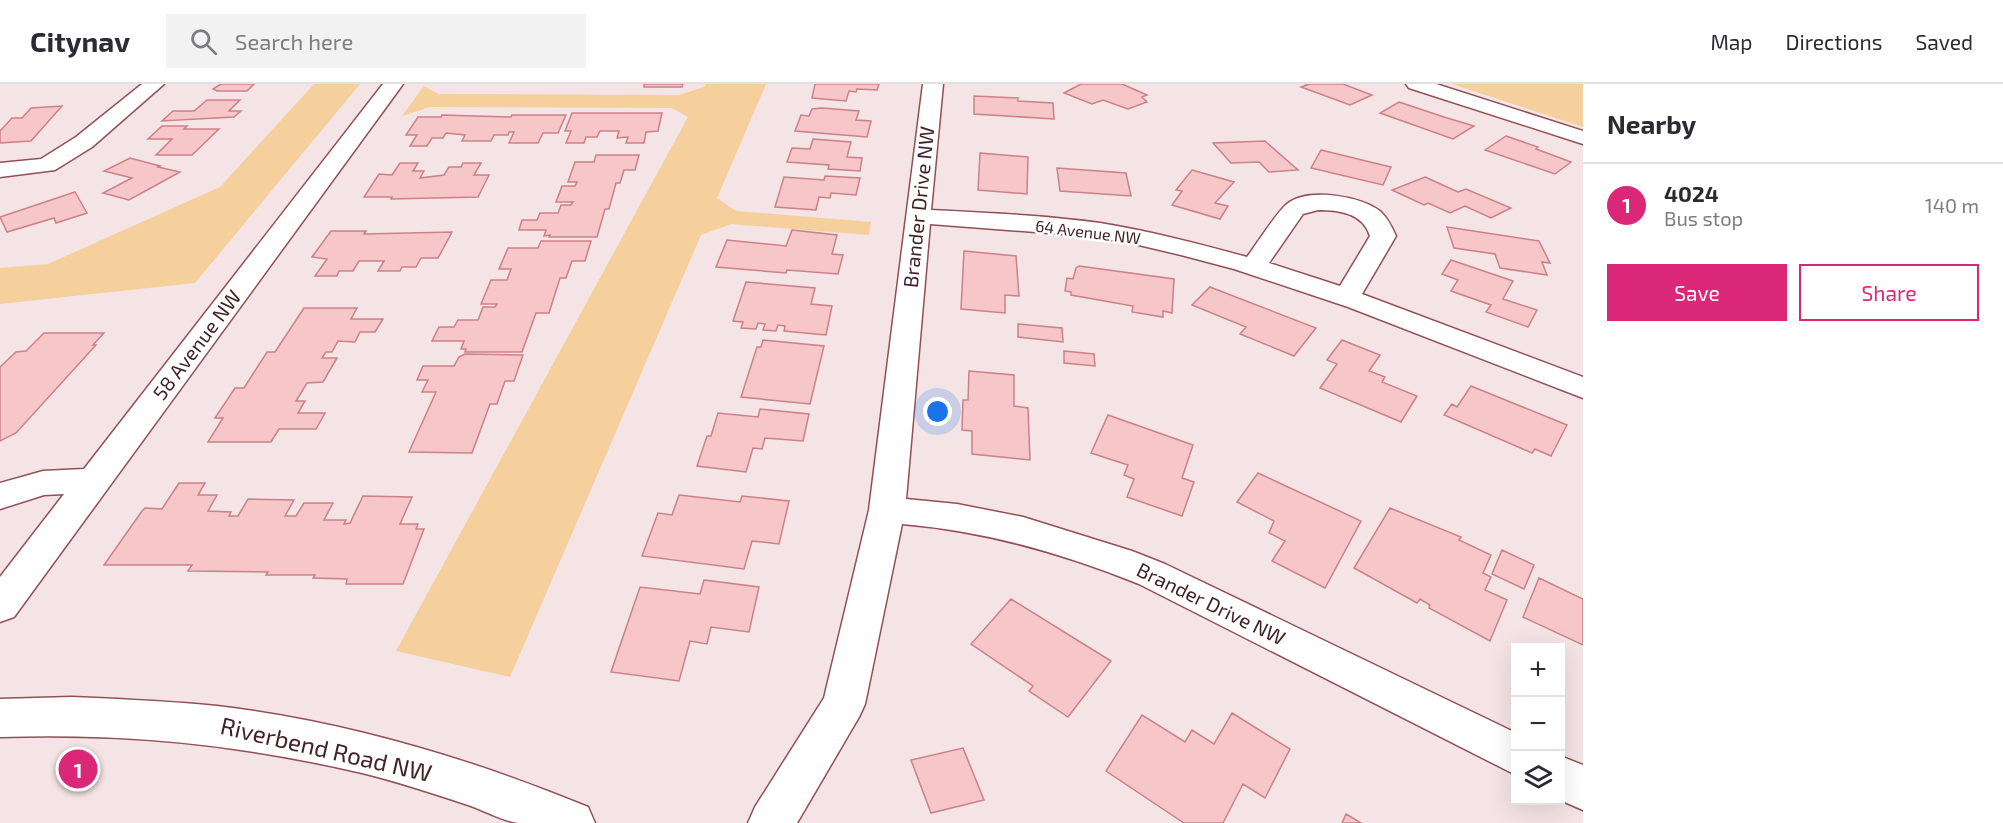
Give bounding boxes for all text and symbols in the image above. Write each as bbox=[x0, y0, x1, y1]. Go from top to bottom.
search box bbox=[166, 14, 586, 68]
text: Citynav bbox=[30, 24, 130, 58]
icon: search bbox=[187, 25, 220, 58]
text: Search here bbox=[235, 28, 353, 54]
text: Map bbox=[1710, 29, 1753, 54]
text: Directions bbox=[1786, 29, 1882, 54]
text: Saved bbox=[1915, 29, 1973, 54]
text: Nearby bbox=[1607, 108, 1696, 139]
street label: Brander Drive NW bbox=[898, 125, 938, 289]
text: 4024 bbox=[1664, 180, 1719, 206]
text: 1 bbox=[1622, 193, 1631, 217]
text: 140 m bbox=[1925, 193, 1979, 217]
text: Bus stop bbox=[1664, 206, 1743, 230]
street label: 64 Avenue NW bbox=[1034, 216, 1142, 247]
button: Save bbox=[1607, 264, 1787, 321]
button: Share bbox=[1799, 264, 1979, 321]
street label: 58 Avenue NW bbox=[147, 285, 245, 404]
your location bbox=[923, 397, 952, 426]
street label: Brander Drive NW bbox=[1133, 557, 1290, 649]
map controls bbox=[1511, 643, 1565, 805]
button: + bbox=[1511, 643, 1565, 697]
button: − bbox=[1511, 697, 1565, 751]
street label: Riverbend Road NW bbox=[218, 710, 435, 787]
pin: 1 bbox=[58, 746, 98, 792]
button: layers bbox=[1511, 751, 1565, 805]

